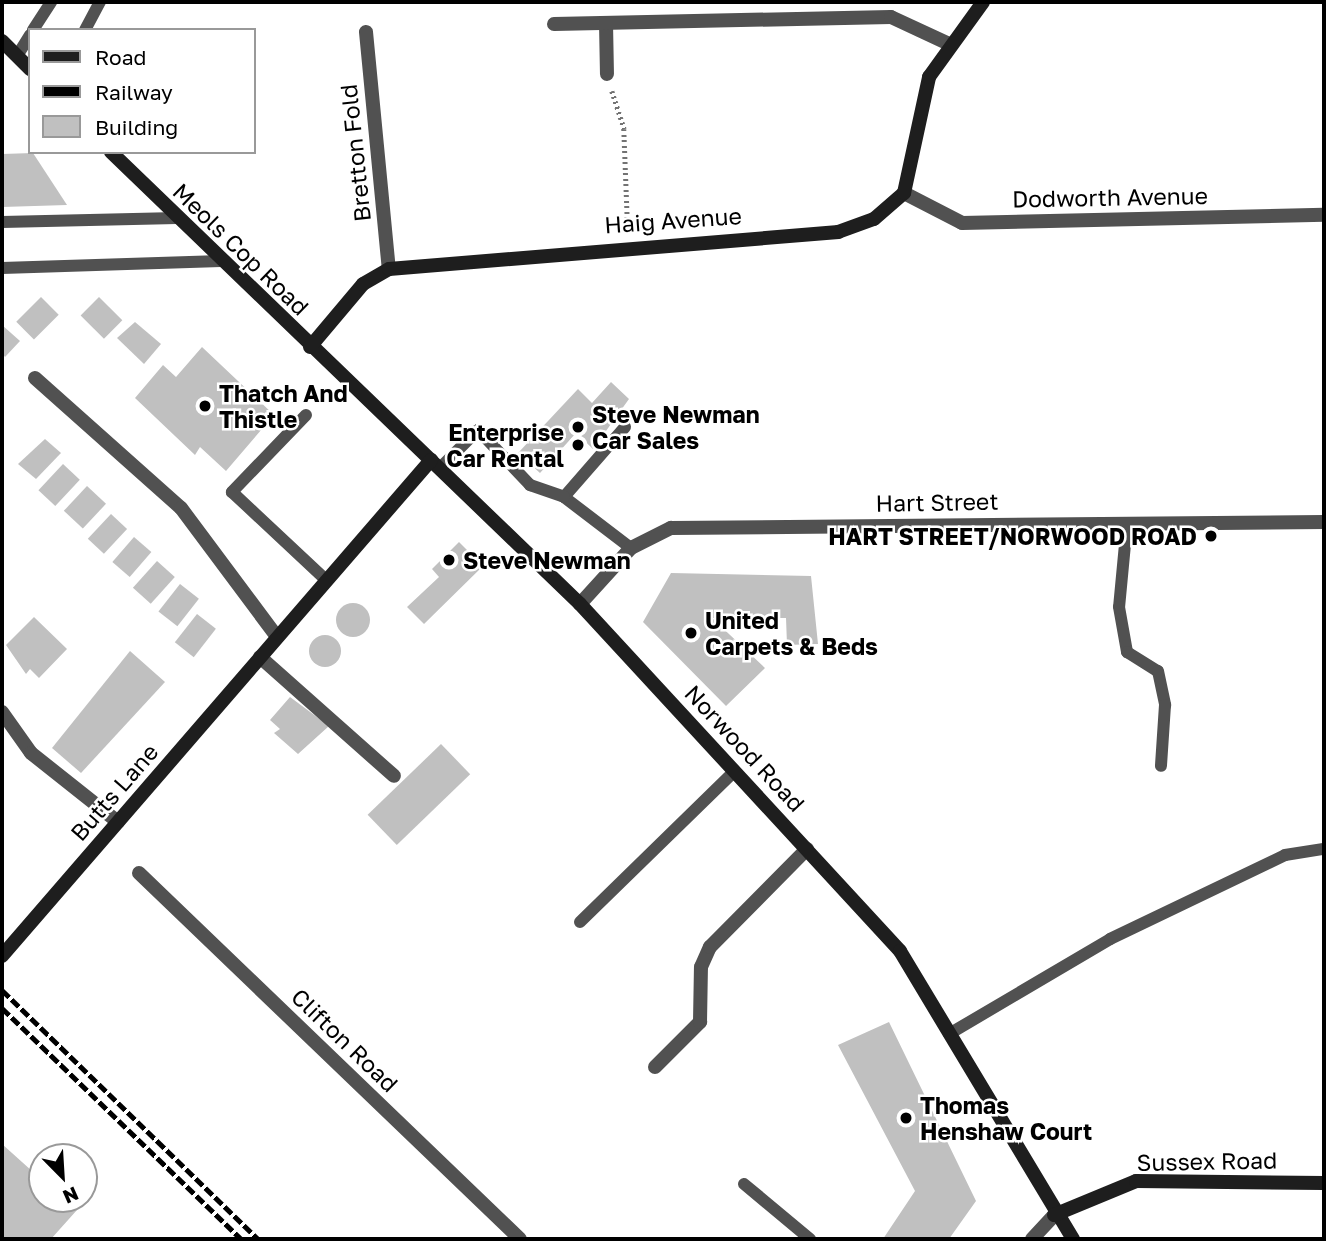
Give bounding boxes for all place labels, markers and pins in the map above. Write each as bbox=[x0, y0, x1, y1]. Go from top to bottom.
place label: Thatch And Thistle bbox=[219, 379, 348, 433]
marker: Thatch And Thistle bbox=[197, 398, 213, 414]
place label: Steve Newman Car Sales bbox=[592, 400, 760, 454]
place label: Enterprise Car Rental bbox=[446, 418, 564, 472]
marker: Steve Newman Car Sales bbox=[570, 419, 586, 435]
marker: Enterprise Car Rental bbox=[570, 437, 586, 453]
place label: HART STREET/NORWOOD ROAD bbox=[828, 522, 1197, 550]
marker: HART STREET/NORWOOD ROAD bbox=[1203, 528, 1219, 544]
place label: Steve Newman bbox=[463, 546, 631, 574]
marker: Steve Newman bbox=[441, 552, 457, 568]
place label: United Carpets & Beds bbox=[705, 606, 878, 660]
marker: United Carpets & Beds bbox=[683, 625, 699, 641]
place label: Thomas Henshaw Court bbox=[920, 1091, 1092, 1145]
marker: Thomas Henshaw Court bbox=[898, 1110, 914, 1126]

